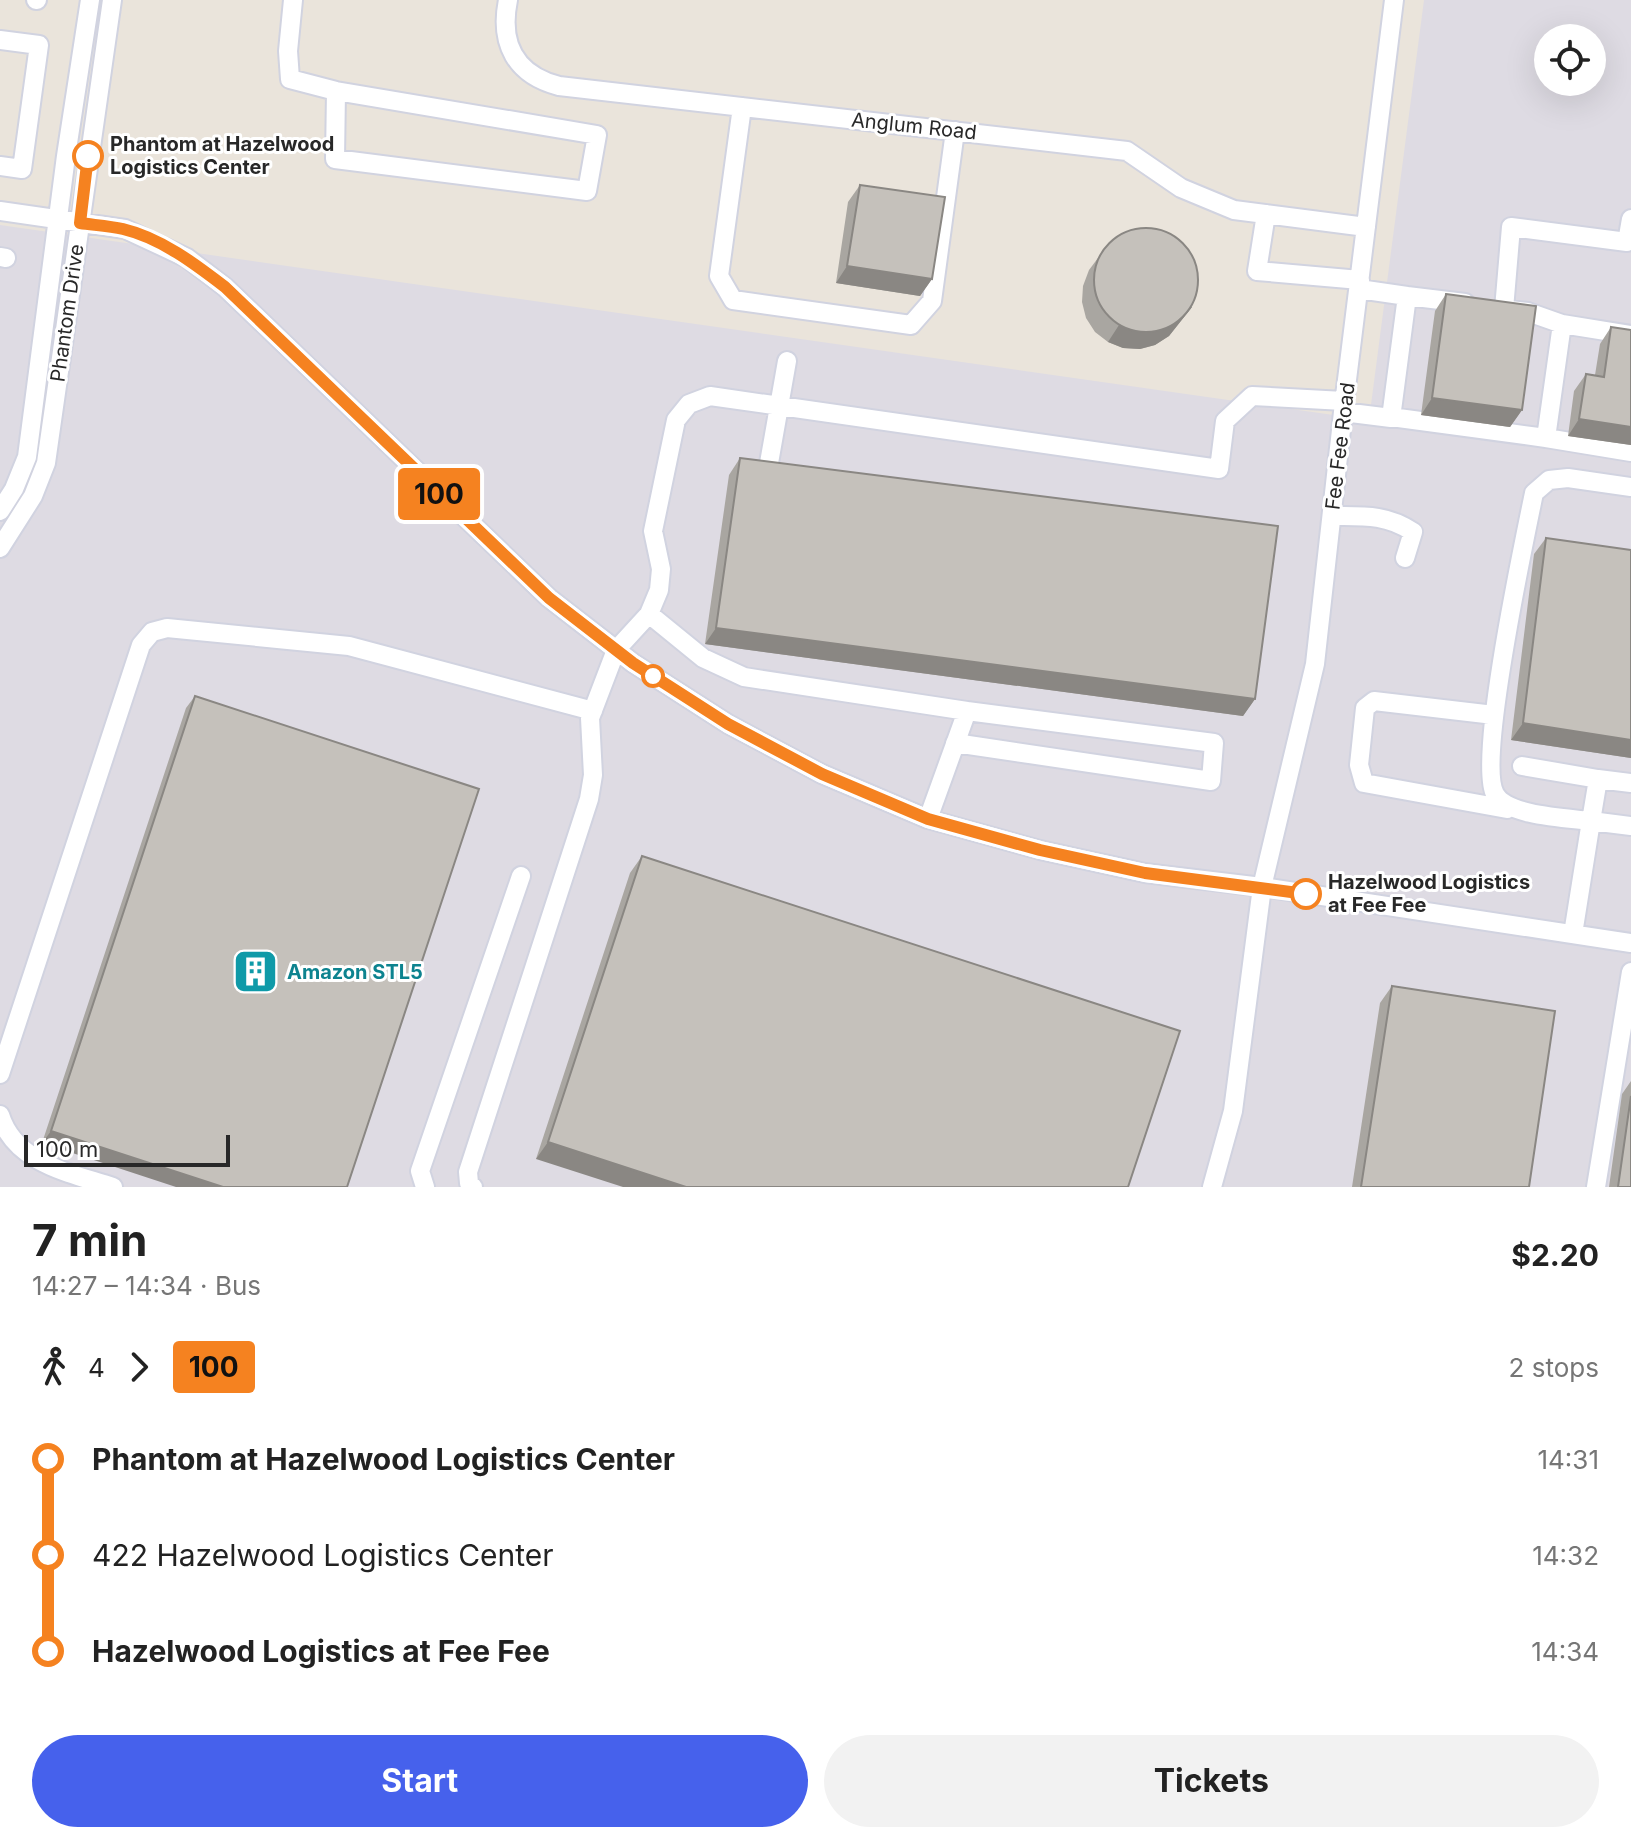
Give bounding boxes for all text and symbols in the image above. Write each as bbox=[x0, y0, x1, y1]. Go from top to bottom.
map controls bbox=[1534, 24, 1606, 96]
button: locate bbox=[1534, 24, 1606, 96]
street label: Anglum Road bbox=[850, 107, 978, 145]
place label: Phantom at Hazelwood Logistics Center bbox=[110, 132, 334, 179]
marker: Phantom at Hazelwood Logistics Center bbox=[73, 141, 103, 171]
street label: Phantom Drive bbox=[45, 243, 89, 383]
street label: Fee Fee Road bbox=[1320, 381, 1360, 511]
line badge: 100 bbox=[393, 468, 485, 520]
text: 100 bbox=[414, 477, 464, 511]
unlabelled marker bbox=[642, 665, 664, 687]
place label: Hazelwood Logistics at Fee Fee bbox=[1328, 870, 1530, 917]
marker: Hazelwood Logistics at Fee Fee bbox=[1291, 879, 1321, 909]
building icon: Amazon STL5 bbox=[232, 948, 280, 996]
place label: Amazon STL5 bbox=[287, 960, 423, 984]
scale bar bbox=[24, 1131, 230, 1167]
text: 100 m bbox=[36, 1136, 98, 1162]
text: 7 min bbox=[32, 1213, 147, 1267]
text: $2.20 bbox=[1511, 1237, 1599, 1273]
text: 14:27 – 14:34 · Bus bbox=[32, 1270, 261, 1301]
icon: walk bbox=[32, 1345, 76, 1389]
icon: forward bbox=[117, 1345, 161, 1389]
text: 100 bbox=[189, 1350, 239, 1384]
text: 4 bbox=[88, 1352, 105, 1383]
text: 2 stops bbox=[1509, 1352, 1599, 1383]
text: Phantom at Hazelwood Logistics Center bbox=[92, 1441, 675, 1477]
text: 14:31 bbox=[1538, 1444, 1599, 1475]
text: 422 Hazelwood Logistics Center bbox=[92, 1537, 554, 1573]
text: 14:32 bbox=[1532, 1540, 1599, 1571]
text: Hazelwood Logistics at Fee Fee bbox=[92, 1633, 550, 1669]
text: 14:34 bbox=[1531, 1636, 1599, 1667]
button: Start bbox=[32, 1735, 808, 1827]
button: Tickets bbox=[824, 1735, 1599, 1827]

